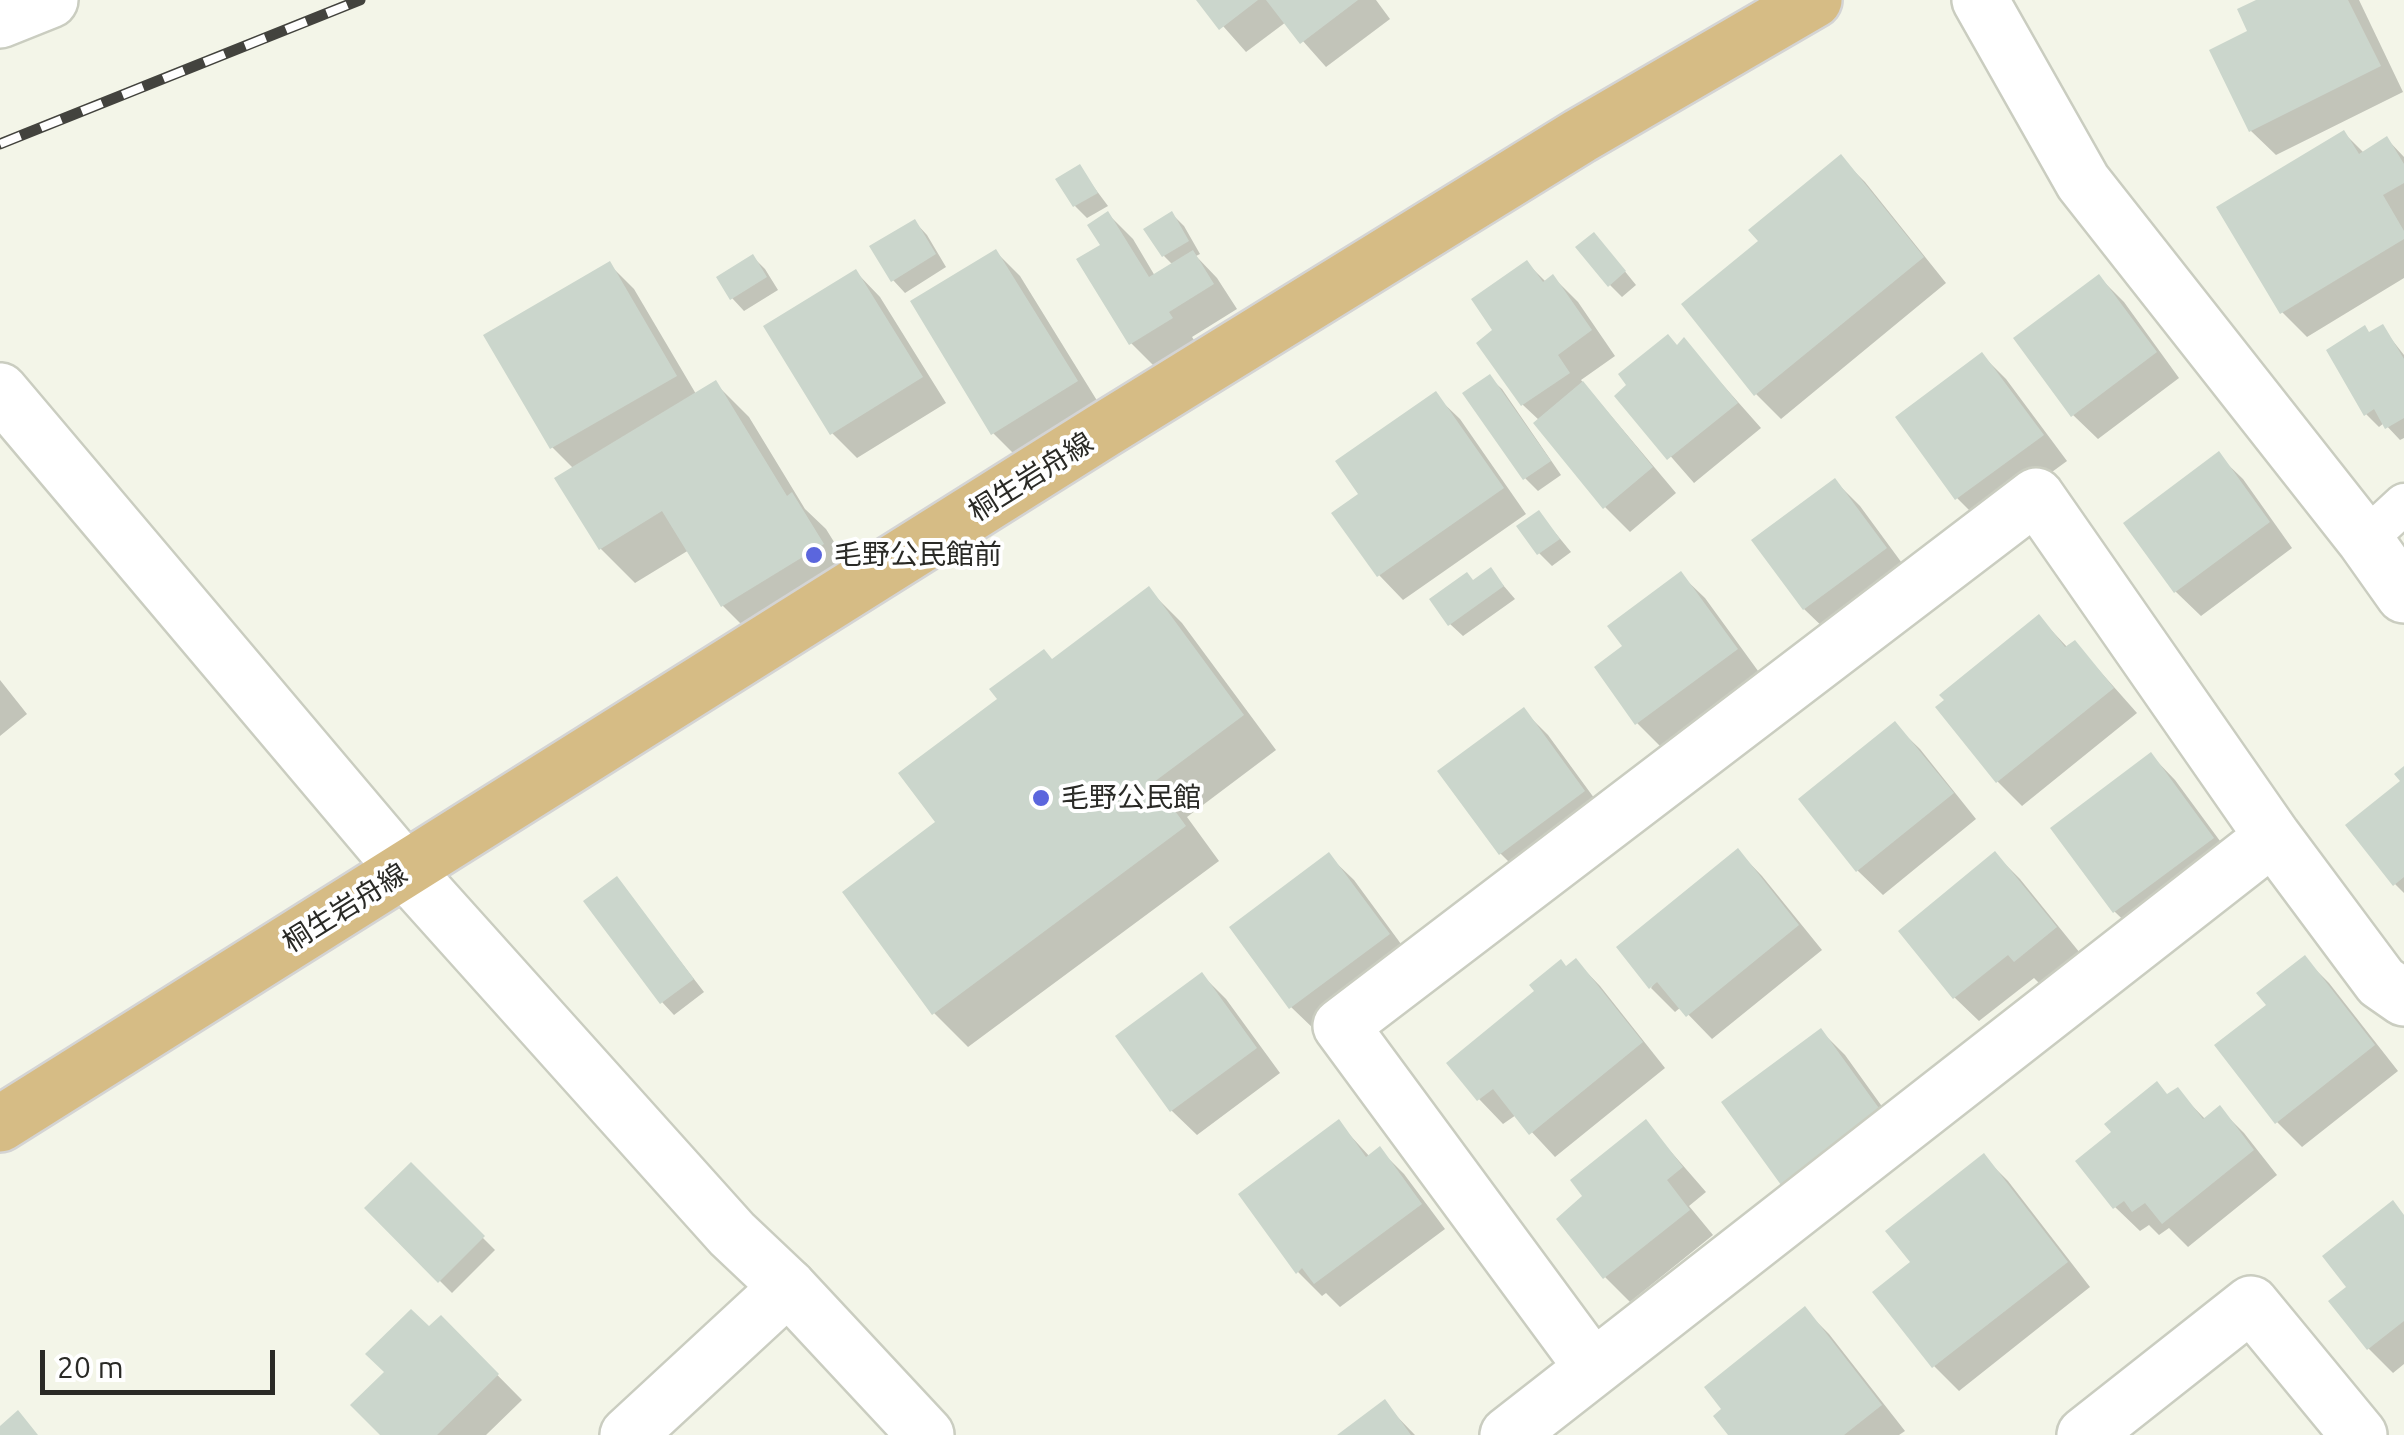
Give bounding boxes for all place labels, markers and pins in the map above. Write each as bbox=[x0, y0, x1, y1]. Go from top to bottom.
place label: 毛野公民館前 bbox=[834, 538, 1002, 572]
marker: 毛野公民館前 bbox=[803, 544, 825, 566]
place label: 毛野公民館 bbox=[1061, 781, 1201, 815]
marker: 毛野公民館 bbox=[1030, 787, 1052, 809]

